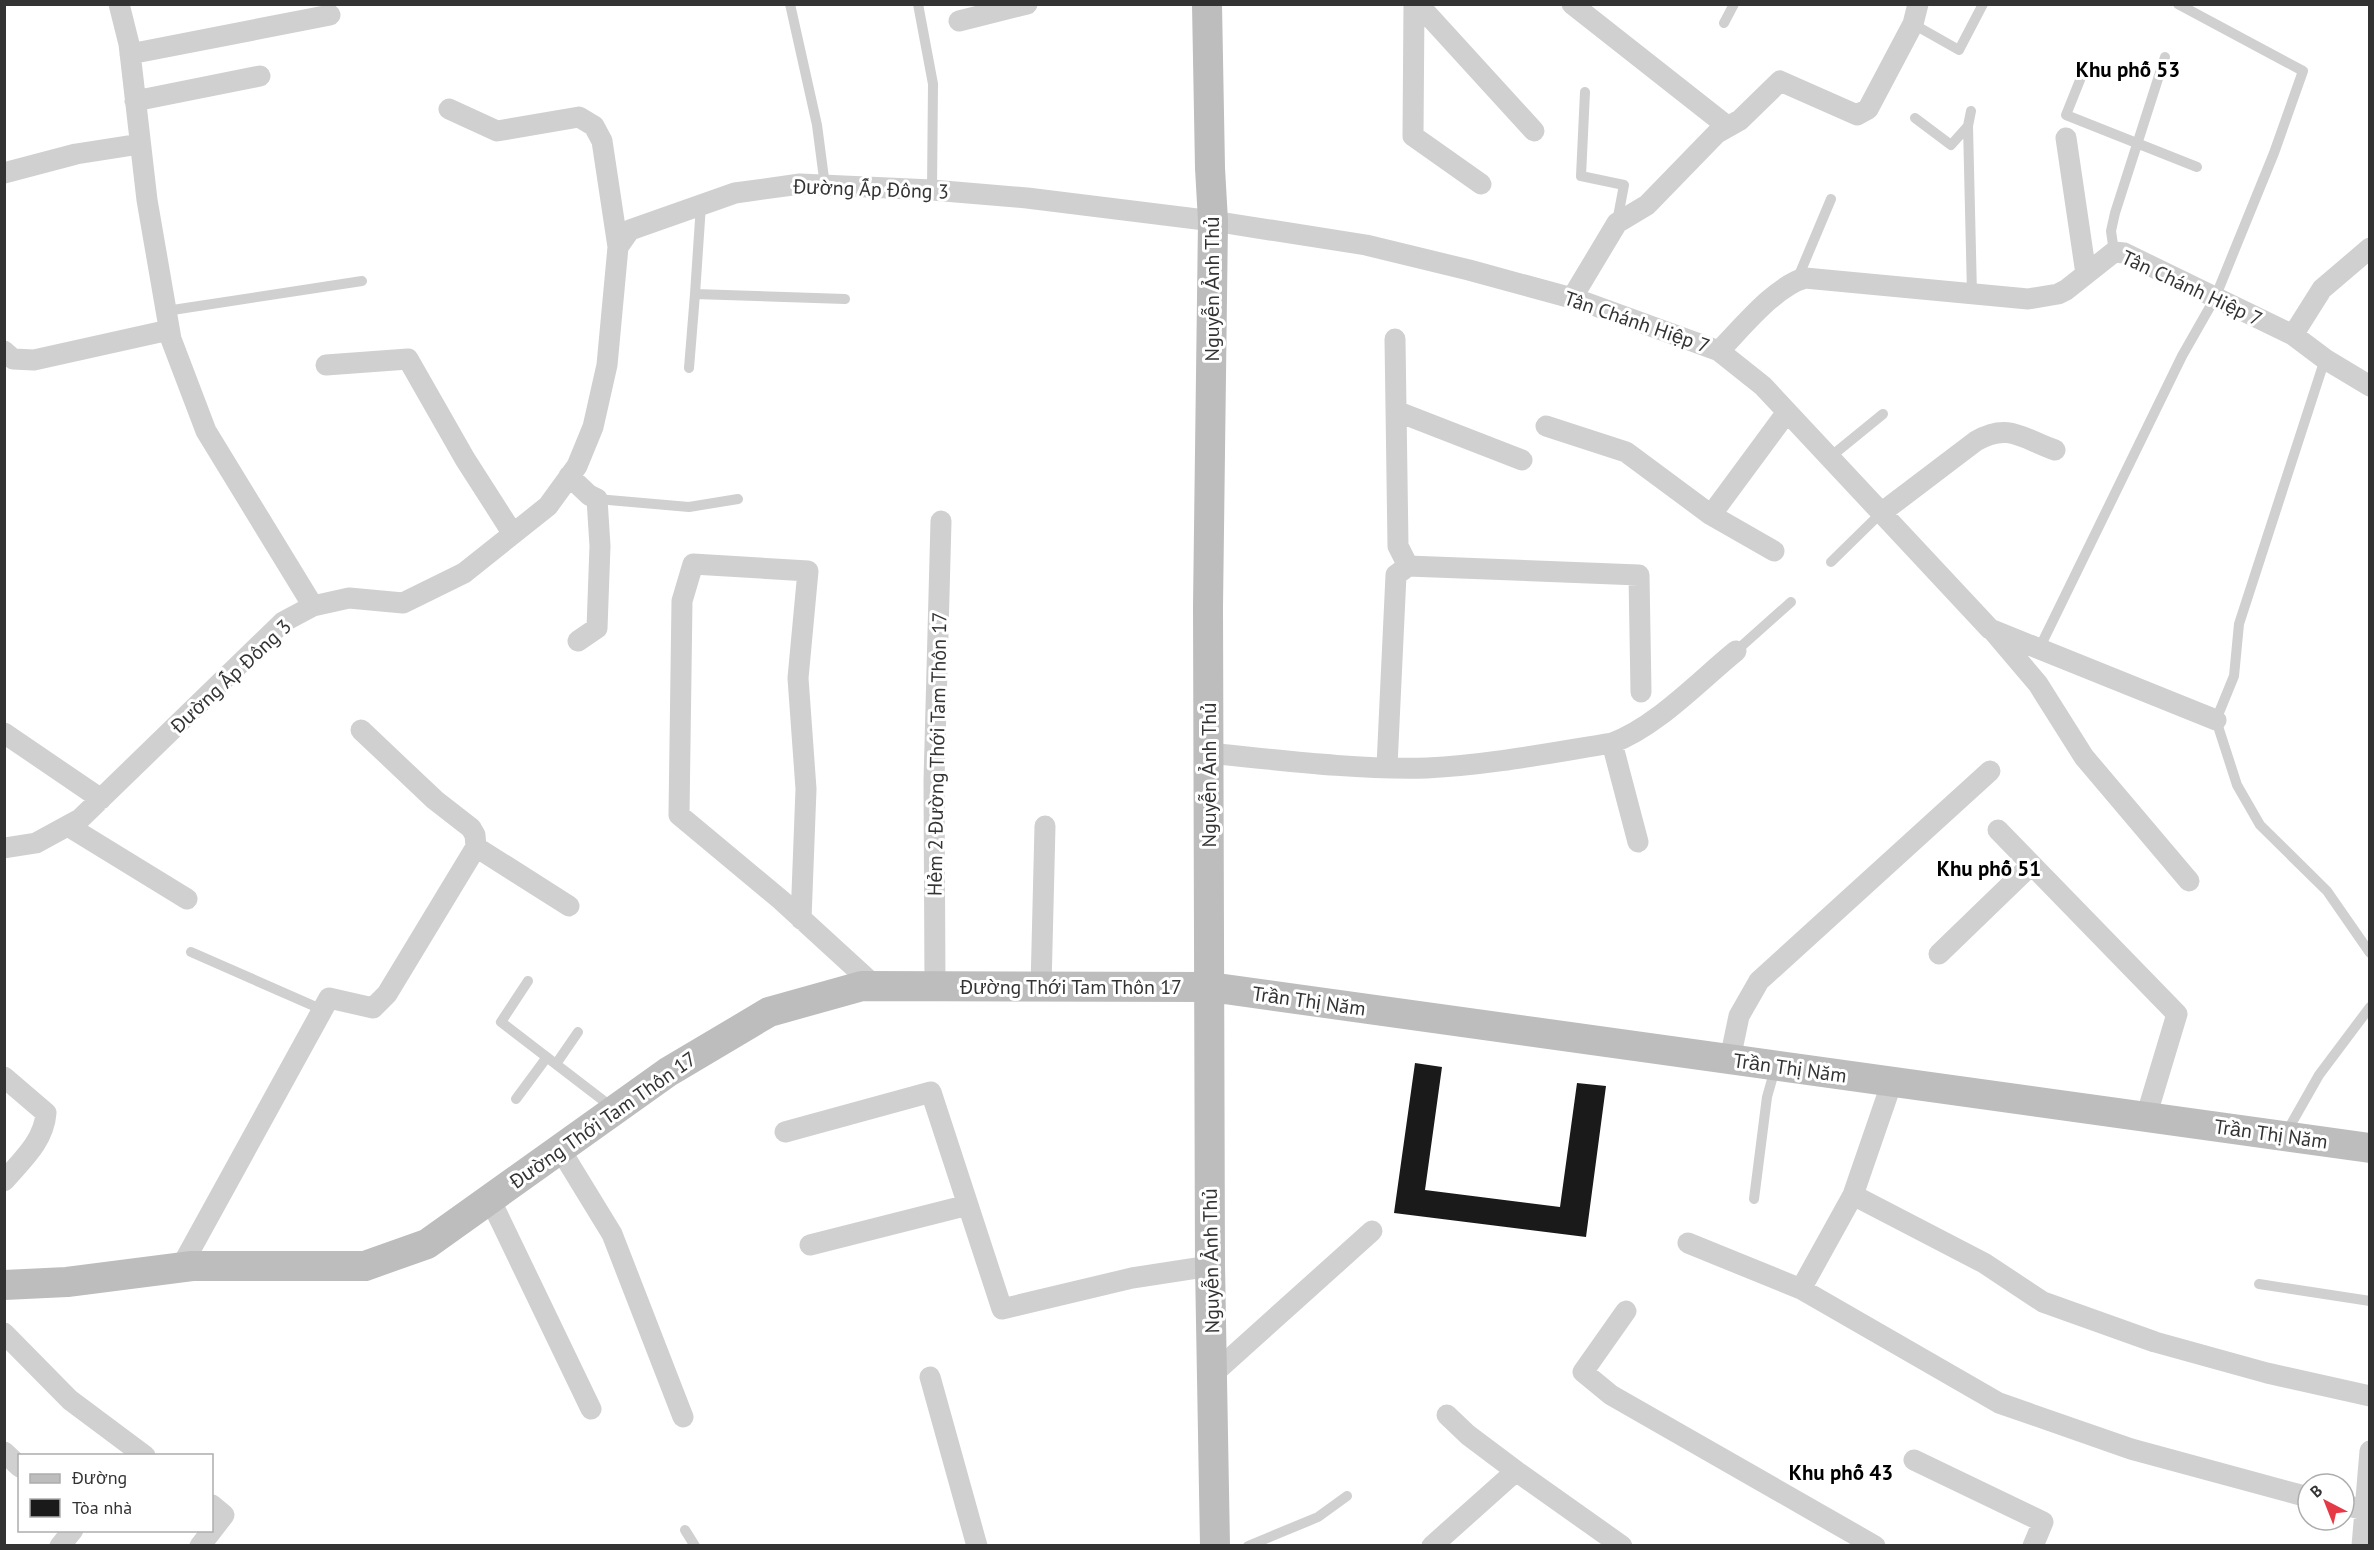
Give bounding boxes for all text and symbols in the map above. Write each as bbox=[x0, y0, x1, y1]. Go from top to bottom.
district label: Khu phố 53 bbox=[2076, 56, 2180, 83]
street label: Đường Ấp Đông 3 bbox=[792, 173, 949, 205]
street label: Nguyễn Ảnh Thủ bbox=[1199, 217, 1225, 361]
street label: Tân Chánh Hiệp 7 bbox=[2118, 244, 2266, 332]
street label: Tân Chánh Hiệp 7 bbox=[1561, 285, 1713, 359]
street label: Hẻm 2 Đường Thới Tam Thôn 17 bbox=[922, 612, 952, 896]
street label: Đường Ấp Đông 3 bbox=[164, 613, 297, 739]
street label: Nguyễn Ảnh Thủ bbox=[1196, 703, 1222, 847]
district label: Khu phố 51 bbox=[1937, 855, 2041, 882]
street label: Đường Thới Tam Thôn 17 bbox=[959, 974, 1182, 1000]
street label: Trần Thị Năm bbox=[1251, 980, 1367, 1022]
street label: Đường Thới Tam Thôn 17 bbox=[504, 1046, 701, 1195]
street label: Trần Thị Năm bbox=[1732, 1047, 1848, 1089]
street label: Trần Thị Năm bbox=[2213, 1113, 2329, 1155]
street label: Nguyễn Ảnh Thủ bbox=[1197, 1188, 1225, 1334]
legend bbox=[18, 1454, 213, 1532]
district label: Khu phố 43 bbox=[1789, 1459, 1893, 1486]
text: Đường bbox=[71, 1466, 127, 1489]
north arrow bbox=[2296, 1472, 2356, 1532]
text: B bbox=[2306, 1480, 2326, 1501]
text: Tòa nhà bbox=[72, 1496, 132, 1519]

